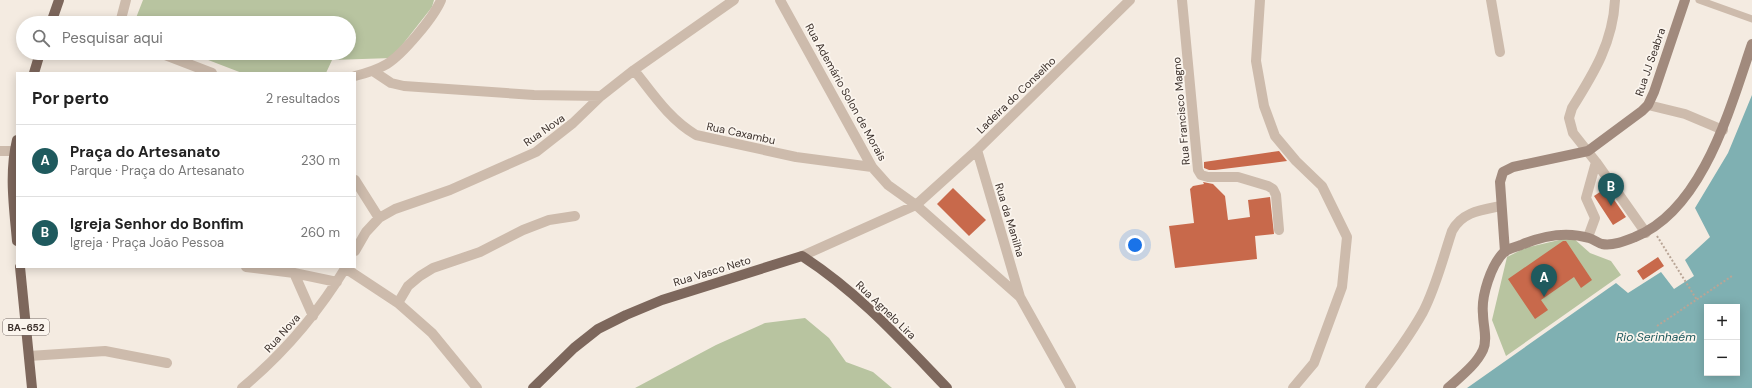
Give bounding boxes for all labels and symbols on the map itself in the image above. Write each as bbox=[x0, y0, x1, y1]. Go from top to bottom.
street label: Rua Ademário Solon de Morais bbox=[802, 21, 890, 163]
street label: Rua JJ Seabra bbox=[1632, 26, 1668, 98]
street label: Ladeira do Conselho bbox=[973, 54, 1059, 136]
street label: Rua Francisco Magno bbox=[1169, 56, 1193, 166]
street label: Rua Nova bbox=[521, 111, 567, 149]
street label: Rua Caxambu bbox=[705, 119, 777, 147]
pin: B bbox=[1598, 173, 1624, 206]
street label: Rua da Manilha bbox=[992, 181, 1028, 259]
your location bbox=[1125, 235, 1145, 255]
street label: Rua Vasco Neto bbox=[672, 253, 752, 289]
pin: A bbox=[1531, 264, 1557, 297]
street label: Rua Agnelo Lira bbox=[853, 278, 919, 342]
street label: Rua Nova bbox=[261, 311, 303, 355]
road number: BA-652 bbox=[3, 319, 49, 335]
water label: Rio Serinhaém bbox=[1616, 329, 1696, 345]

